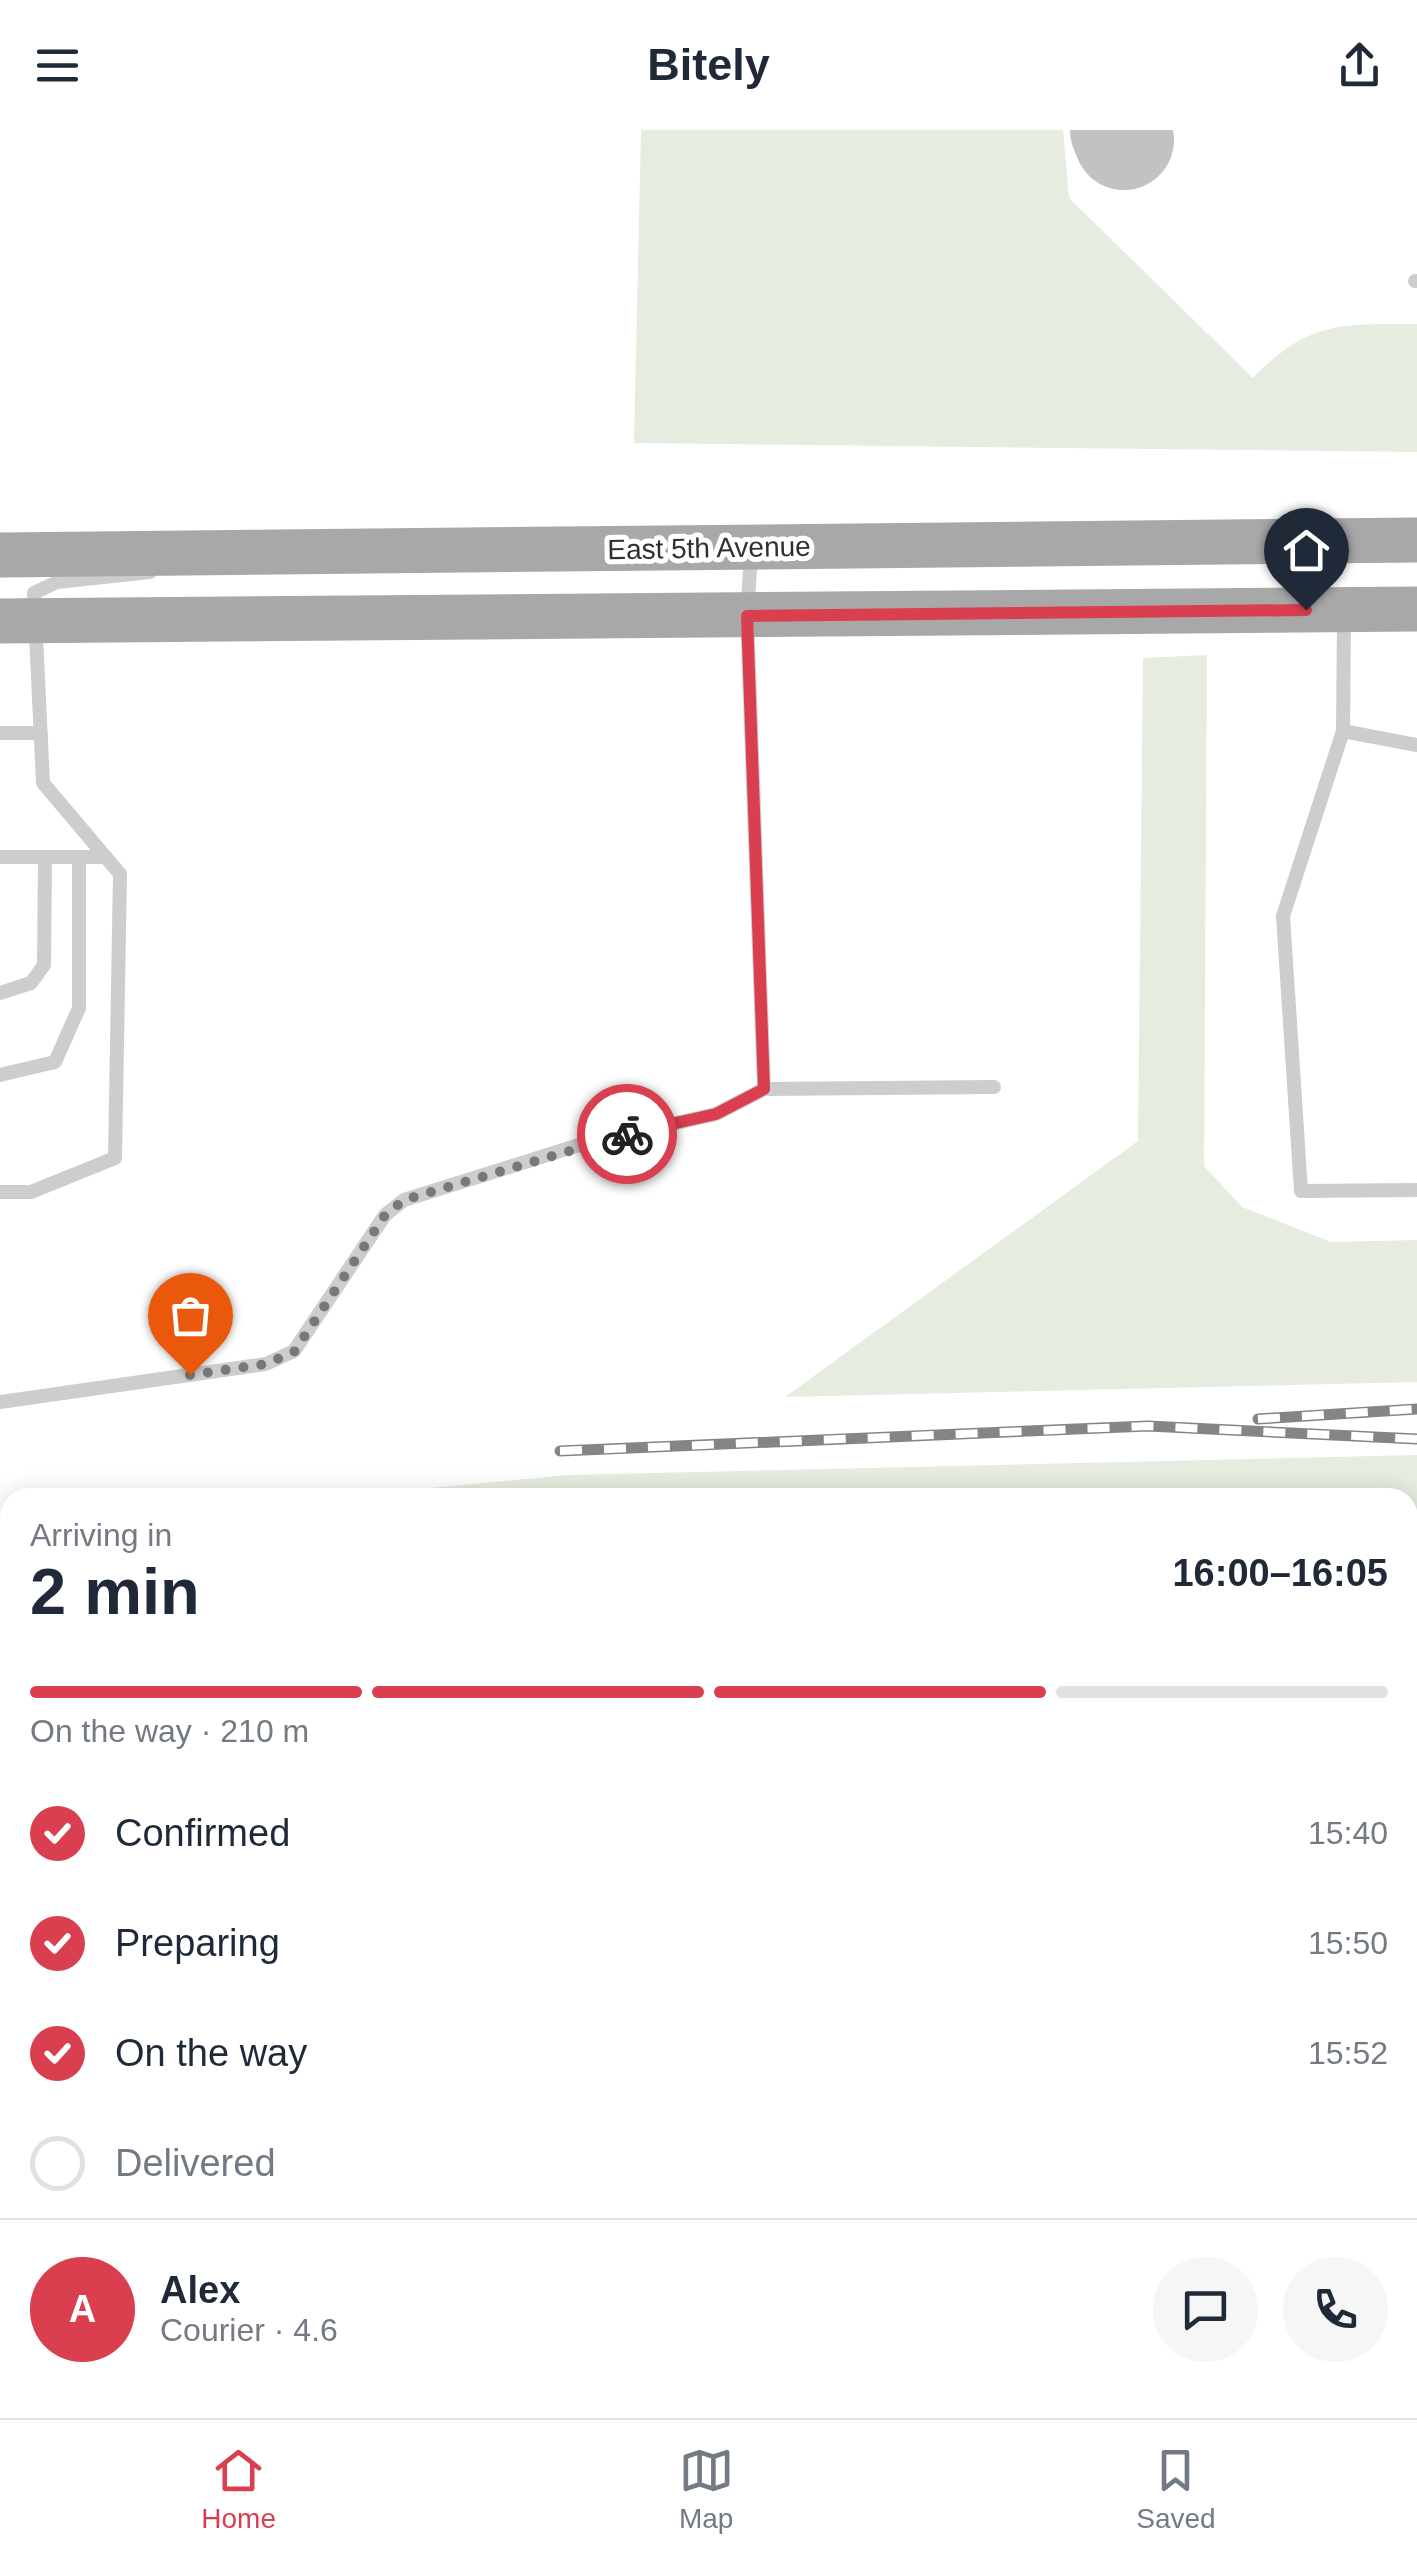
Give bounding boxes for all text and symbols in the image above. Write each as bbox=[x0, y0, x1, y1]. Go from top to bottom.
icon: menu bbox=[30, 38, 85, 93]
icon: share bbox=[1332, 38, 1387, 93]
text: Bitely bbox=[647, 39, 770, 90]
pin bbox=[1264, 508, 1349, 611]
icon: home bbox=[1279, 523, 1334, 578]
street label: East 5th Avenue bbox=[607, 531, 811, 565]
courier bbox=[577, 1084, 677, 1184]
icon: bike bbox=[600, 1107, 655, 1162]
pin bbox=[148, 1273, 233, 1376]
icon: bag bbox=[163, 1288, 218, 1343]
text: Arriving in bbox=[30, 1517, 172, 1553]
text: 16:00–16:05 bbox=[1172, 1552, 1388, 1594]
text: 2 min bbox=[30, 1555, 200, 1628]
text: On the way · 210 m bbox=[30, 1713, 309, 1749]
icon: check bbox=[30, 1806, 85, 1861]
text: Confirmed bbox=[115, 1812, 290, 1854]
text: 15:40 bbox=[1308, 1815, 1388, 1851]
icon: check bbox=[30, 1916, 85, 1971]
text: Preparing bbox=[115, 1922, 280, 1964]
text: 15:50 bbox=[1308, 1925, 1388, 1961]
icon: check bbox=[30, 2026, 85, 2081]
text: On the way bbox=[115, 2032, 307, 2074]
text: 15:52 bbox=[1308, 2035, 1388, 2071]
text: Delivered bbox=[115, 2142, 276, 2184]
button: chat bbox=[1153, 2257, 1258, 2362]
button: phone bbox=[1283, 2257, 1388, 2362]
text: Alex bbox=[160, 2269, 240, 2311]
text: A bbox=[69, 2288, 96, 2330]
text: Courier · 4.6 bbox=[160, 2312, 338, 2348]
tab: Home bbox=[201, 2443, 276, 2535]
tab: Map bbox=[679, 2443, 734, 2535]
tab: Saved bbox=[1136, 2443, 1216, 2535]

